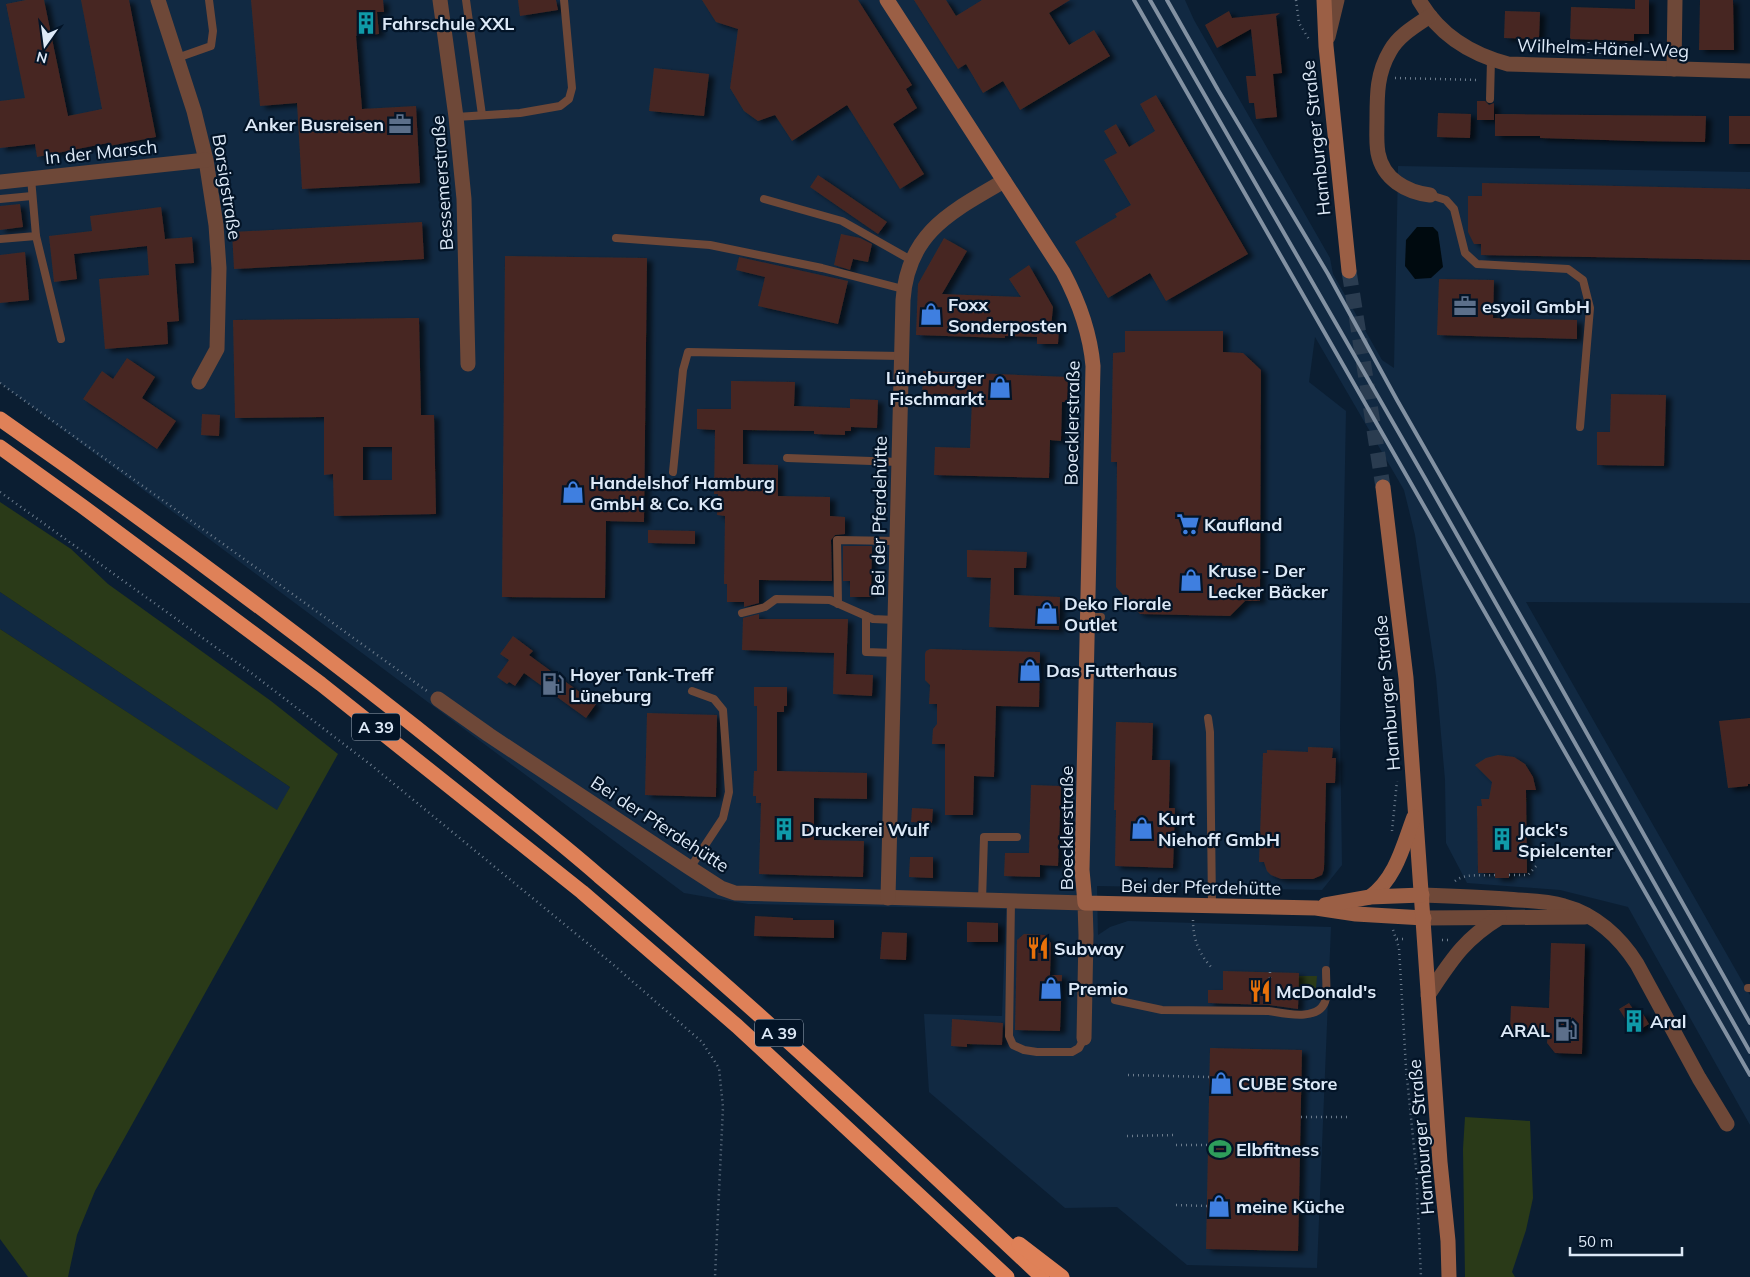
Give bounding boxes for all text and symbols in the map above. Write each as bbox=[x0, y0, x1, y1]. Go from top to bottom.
building icon: Fahrschule XXL bbox=[353, 10, 379, 36]
place label: Fahrschule XXL bbox=[382, 12, 514, 35]
north arrow bbox=[20, 20, 70, 70]
street label: Wilhelm-Hänel-Weg bbox=[1516, 33, 1690, 63]
text: N bbox=[35, 48, 49, 68]
street label: Hamburger Straße bbox=[1296, 59, 1336, 217]
office icon: Anker Busreisen bbox=[387, 111, 413, 137]
place label: Anker Busreisen bbox=[245, 113, 384, 136]
street label: Bessemerstraße bbox=[426, 115, 458, 251]
street label: Borsigstraße bbox=[207, 133, 247, 241]
street label: In der Marsch bbox=[44, 135, 158, 169]
place label: Foxx Sonderposten bbox=[948, 293, 1067, 337]
office icon: esyoil GmbH bbox=[1452, 293, 1478, 319]
place label: esyoil GmbH bbox=[1482, 295, 1590, 318]
shop icon: Foxx Sonderposten bbox=[918, 301, 944, 327]
street label: Boecklerstraße bbox=[1059, 361, 1085, 485]
place label: Lüneburger Fischmarkt bbox=[886, 366, 985, 410]
shop icon: Lüneburger Fischmarkt bbox=[987, 374, 1013, 400]
street label: Bei der Pferdehütte bbox=[866, 436, 892, 596]
place label: Handelshof Hamburg GmbH & Co. KG bbox=[590, 471, 775, 515]
shop icon: Handelshof Hamburg GmbH & Co. KG bbox=[560, 479, 586, 505]
supermarket icon: Kaufland bbox=[1175, 511, 1201, 537]
place label: Kaufland bbox=[1204, 513, 1282, 536]
place label: Kruse - Der Lecker Bäcker bbox=[1208, 559, 1329, 603]
shop icon: Kruse - Der Lecker Bäcker bbox=[1178, 567, 1204, 593]
place label: Deko Florale Outlet bbox=[1064, 592, 1171, 636]
shop icon: Deko Florale Outlet bbox=[1034, 600, 1060, 626]
street label: Hamburger Straße bbox=[1369, 614, 1405, 772]
shop icon: Das Futterhaus bbox=[1017, 657, 1043, 683]
place label: Das Futterhaus bbox=[1046, 659, 1177, 682]
place label: Hoyer Tank-Treff Lüneburg bbox=[570, 663, 714, 707]
fuel station icon: Hoyer Tank-Treff Lüneburg bbox=[540, 671, 566, 697]
road number: A 39 bbox=[352, 714, 400, 740]
street label: Boecklerstraße bbox=[1055, 766, 1078, 890]
street label: Bei der Pferdehütte bbox=[587, 771, 733, 877]
place label: Kurt Niehoff GmbH bbox=[1158, 807, 1280, 851]
shop icon: Kurt Niehoff GmbH bbox=[1129, 815, 1155, 841]
building icon: Druckerei Wulf bbox=[771, 816, 797, 842]
place label: Druckerei Wulf bbox=[801, 818, 929, 841]
place label: Jack's Spielcenter bbox=[1518, 818, 1614, 862]
building icon: Jack's Spielcenter bbox=[1489, 826, 1515, 852]
street label: Bei der Pferdehütte bbox=[1121, 874, 1281, 900]
restaurant icon: Subway bbox=[1025, 935, 1051, 961]
place label: Subway bbox=[1054, 937, 1124, 960]
shop icon: Premio bbox=[1038, 975, 1064, 1001]
place label: Premio bbox=[1068, 977, 1128, 1000]
restaurant icon: McDonald's bbox=[1247, 978, 1273, 1004]
place label: McDonald's bbox=[1276, 980, 1376, 1003]
building icon: Aral bbox=[1621, 1008, 1647, 1034]
place label: Aral bbox=[1650, 1010, 1686, 1033]
fuel station icon: ARAL bbox=[1553, 1017, 1579, 1043]
place label: ARAL bbox=[1501, 1019, 1550, 1042]
road number: A 39 bbox=[755, 1020, 803, 1046]
street label: Hamburger Straße bbox=[1403, 1058, 1439, 1216]
shop icon: CUBE Store bbox=[1208, 1070, 1234, 1096]
place label: CUBE Store bbox=[1238, 1072, 1338, 1095]
sports icon: Elbfitness bbox=[1207, 1136, 1233, 1162]
place label: Elbfitness bbox=[1236, 1138, 1319, 1161]
shop icon: meine Küche bbox=[1206, 1193, 1232, 1219]
place label: meine Küche bbox=[1236, 1195, 1345, 1218]
scale bar bbox=[1570, 1224, 1682, 1256]
text: 50 m bbox=[1578, 1232, 1613, 1251]

